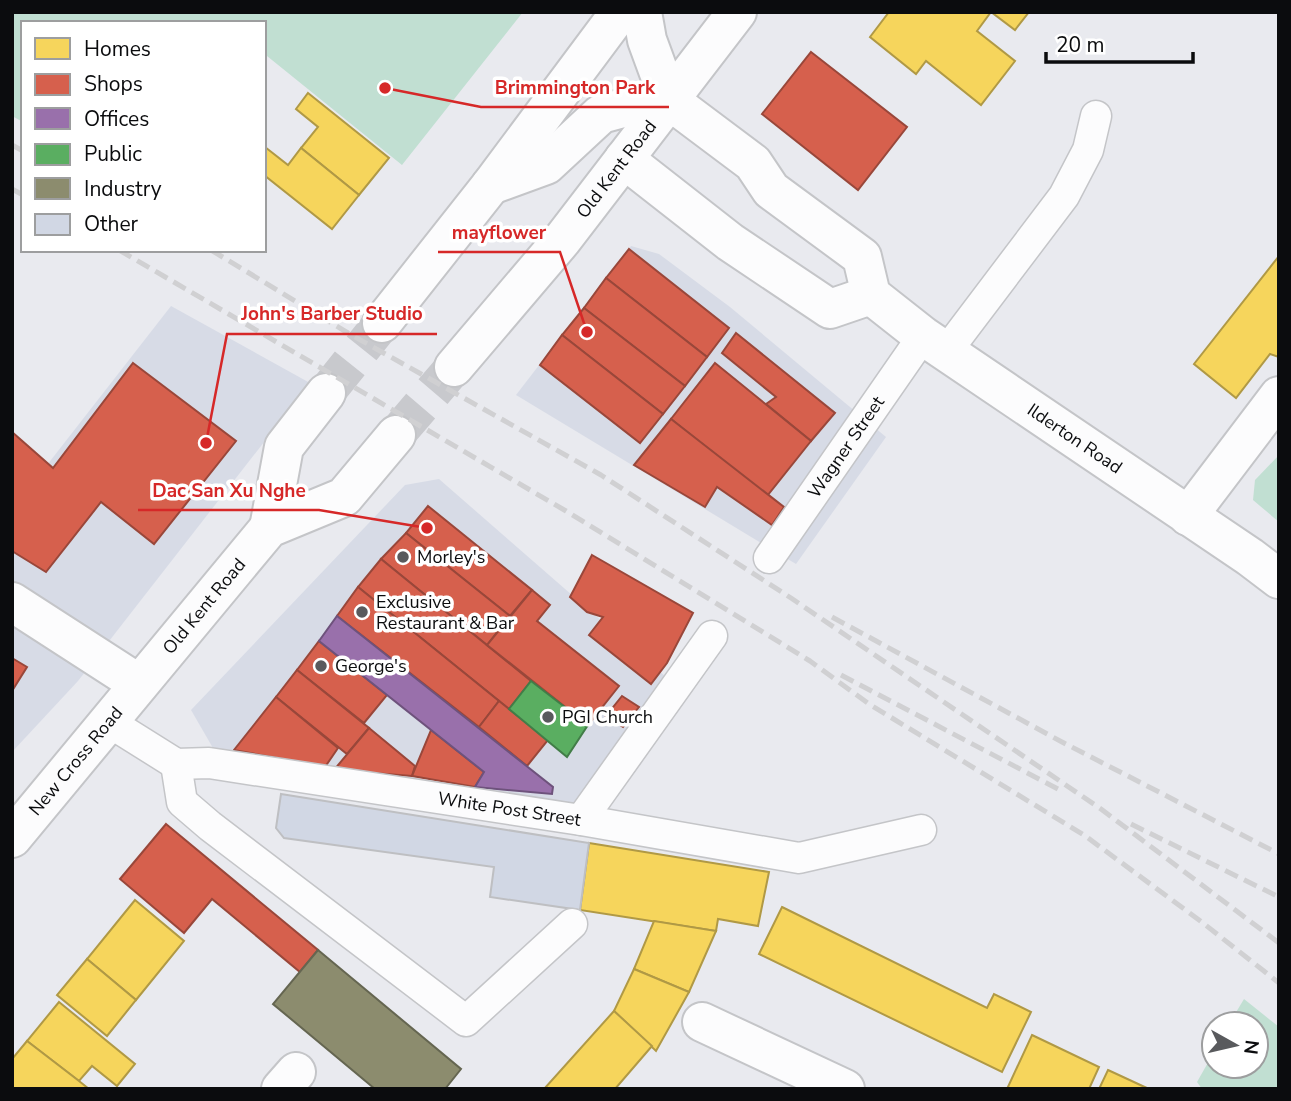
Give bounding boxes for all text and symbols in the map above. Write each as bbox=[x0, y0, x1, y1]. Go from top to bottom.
legend bbox=[21, 21, 266, 252]
scale bar bbox=[1046, 21, 1193, 65]
text: 20 m bbox=[1056, 31, 1105, 59]
text: Homes bbox=[84, 35, 151, 63]
callout: Brimmington Park bbox=[481, 67, 669, 107]
text: Shops bbox=[84, 70, 143, 98]
text: Brimmington Park bbox=[495, 75, 656, 101]
text: Offices bbox=[84, 105, 149, 133]
street label: Old Kent Road bbox=[571, 115, 662, 223]
text: Public bbox=[84, 140, 142, 168]
text: Industry bbox=[84, 175, 162, 203]
text: Other bbox=[84, 210, 139, 238]
callout: mayflower bbox=[438, 212, 560, 252]
text: mayflower bbox=[452, 220, 547, 246]
callout: John's Barber Studio bbox=[227, 294, 437, 334]
text: John's Barber Studio bbox=[240, 301, 423, 327]
street label: Wagner Street bbox=[802, 391, 890, 503]
street label: Ilderton Road bbox=[1023, 398, 1127, 479]
callout: Dac San Xu Nghe bbox=[138, 470, 319, 510]
text: Dac San Xu Nghe bbox=[152, 478, 306, 504]
place label: Morley's bbox=[417, 545, 485, 569]
marker: Morley's bbox=[395, 549, 411, 565]
street label: Old Kent Road bbox=[157, 553, 251, 659]
place label: Exclusive Restaurant & Bar bbox=[376, 590, 515, 635]
marker: Exclusive Restaurant & Bar bbox=[354, 604, 370, 620]
place label: George's bbox=[335, 654, 407, 678]
marker: George's bbox=[313, 658, 329, 674]
street label: New Cross Road bbox=[24, 701, 128, 821]
place label: PGI Church bbox=[562, 705, 653, 729]
marker: PGI Church bbox=[540, 709, 556, 725]
street label: White Post Street bbox=[436, 786, 583, 832]
north arrow bbox=[1200, 1010, 1270, 1080]
text: N bbox=[1237, 1038, 1265, 1056]

